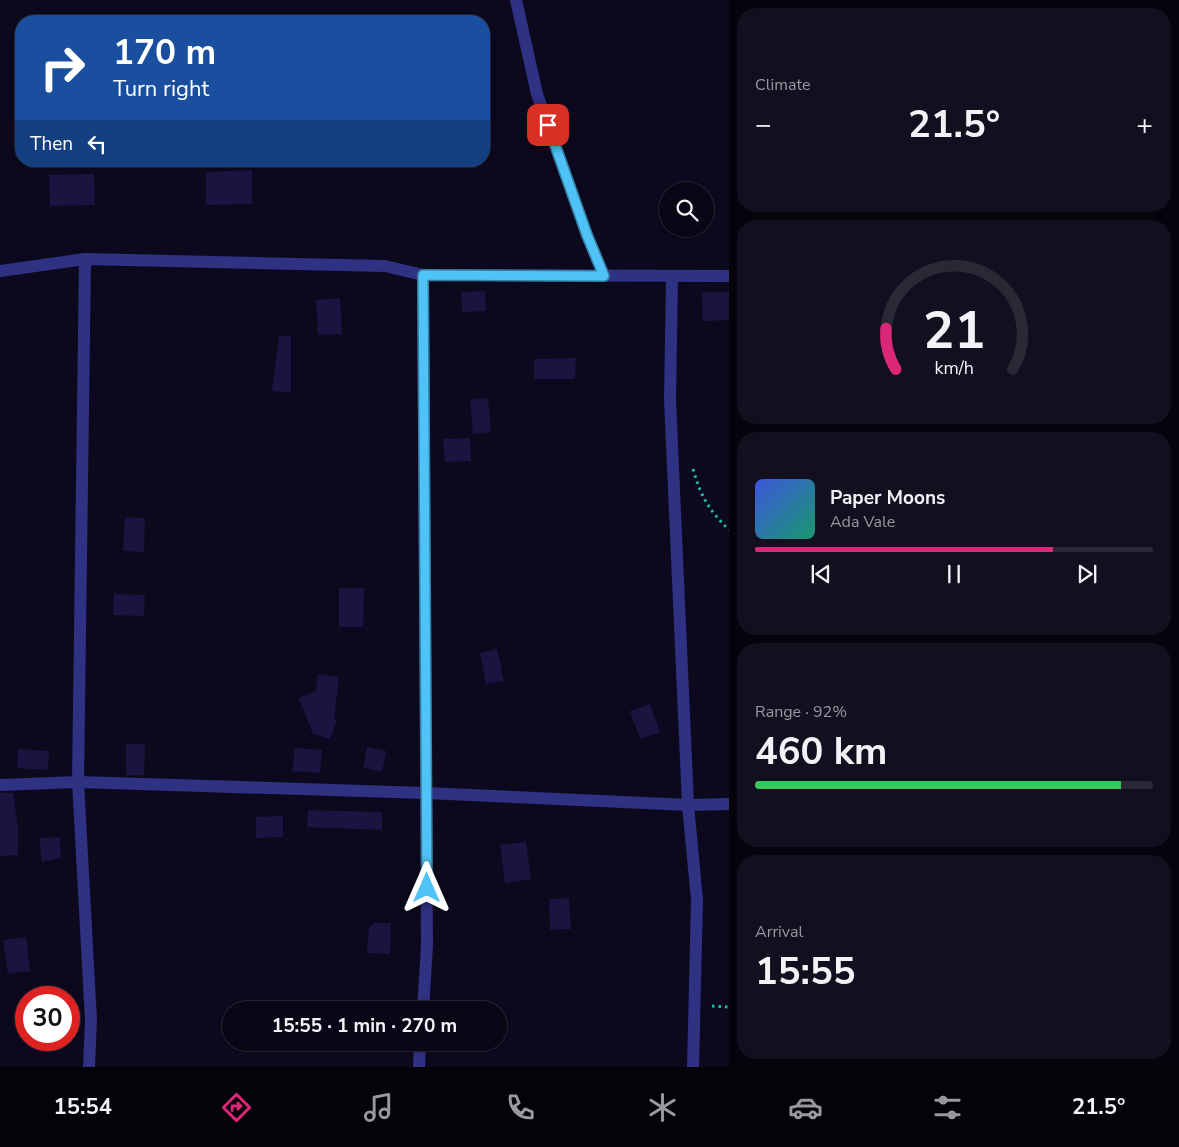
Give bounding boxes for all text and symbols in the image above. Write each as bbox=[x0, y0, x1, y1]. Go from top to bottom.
text: 170 m bbox=[113, 29, 216, 76]
icon: right bbox=[30, 35, 95, 100]
text: Turn right bbox=[113, 74, 209, 104]
text: Climate bbox=[755, 74, 810, 96]
text: 21.5° bbox=[908, 99, 1000, 150]
pin bbox=[527, 104, 569, 146]
text: − bbox=[755, 106, 772, 144]
text: + bbox=[1136, 106, 1153, 144]
icon: arrive bbox=[534, 111, 562, 139]
icon: left bbox=[83, 130, 111, 158]
text: Then bbox=[30, 131, 73, 157]
map controls bbox=[659, 182, 714, 237]
button: search bbox=[659, 182, 714, 237]
text: 21 bbox=[923, 295, 985, 366]
text: km/h bbox=[934, 356, 974, 380]
text: Paper Moons bbox=[830, 485, 945, 511]
text: Ada Vale bbox=[830, 511, 895, 533]
icon: previous bbox=[807, 560, 835, 588]
icon: pause bbox=[940, 560, 968, 588]
icon: next bbox=[1073, 560, 1101, 588]
text: Range · 92% bbox=[755, 701, 847, 723]
text: 460 km bbox=[755, 726, 887, 777]
position arrow bbox=[400, 861, 452, 913]
text: Arrival bbox=[755, 921, 803, 943]
text: 15:55 bbox=[755, 946, 856, 997]
speed limit sign: 30 bbox=[15, 986, 80, 1051]
text: 15:55 · 1 min · 270 m bbox=[272, 1013, 457, 1039]
icon: directions bbox=[219, 1090, 254, 1125]
icon: music bbox=[361, 1090, 396, 1125]
icon: phone bbox=[503, 1090, 538, 1125]
icon: climate bbox=[645, 1090, 680, 1125]
icon: car bbox=[788, 1090, 823, 1125]
icon: filters bbox=[930, 1090, 965, 1125]
text: 15:54 bbox=[54, 1092, 112, 1122]
text: 21.5° bbox=[1072, 1092, 1125, 1122]

